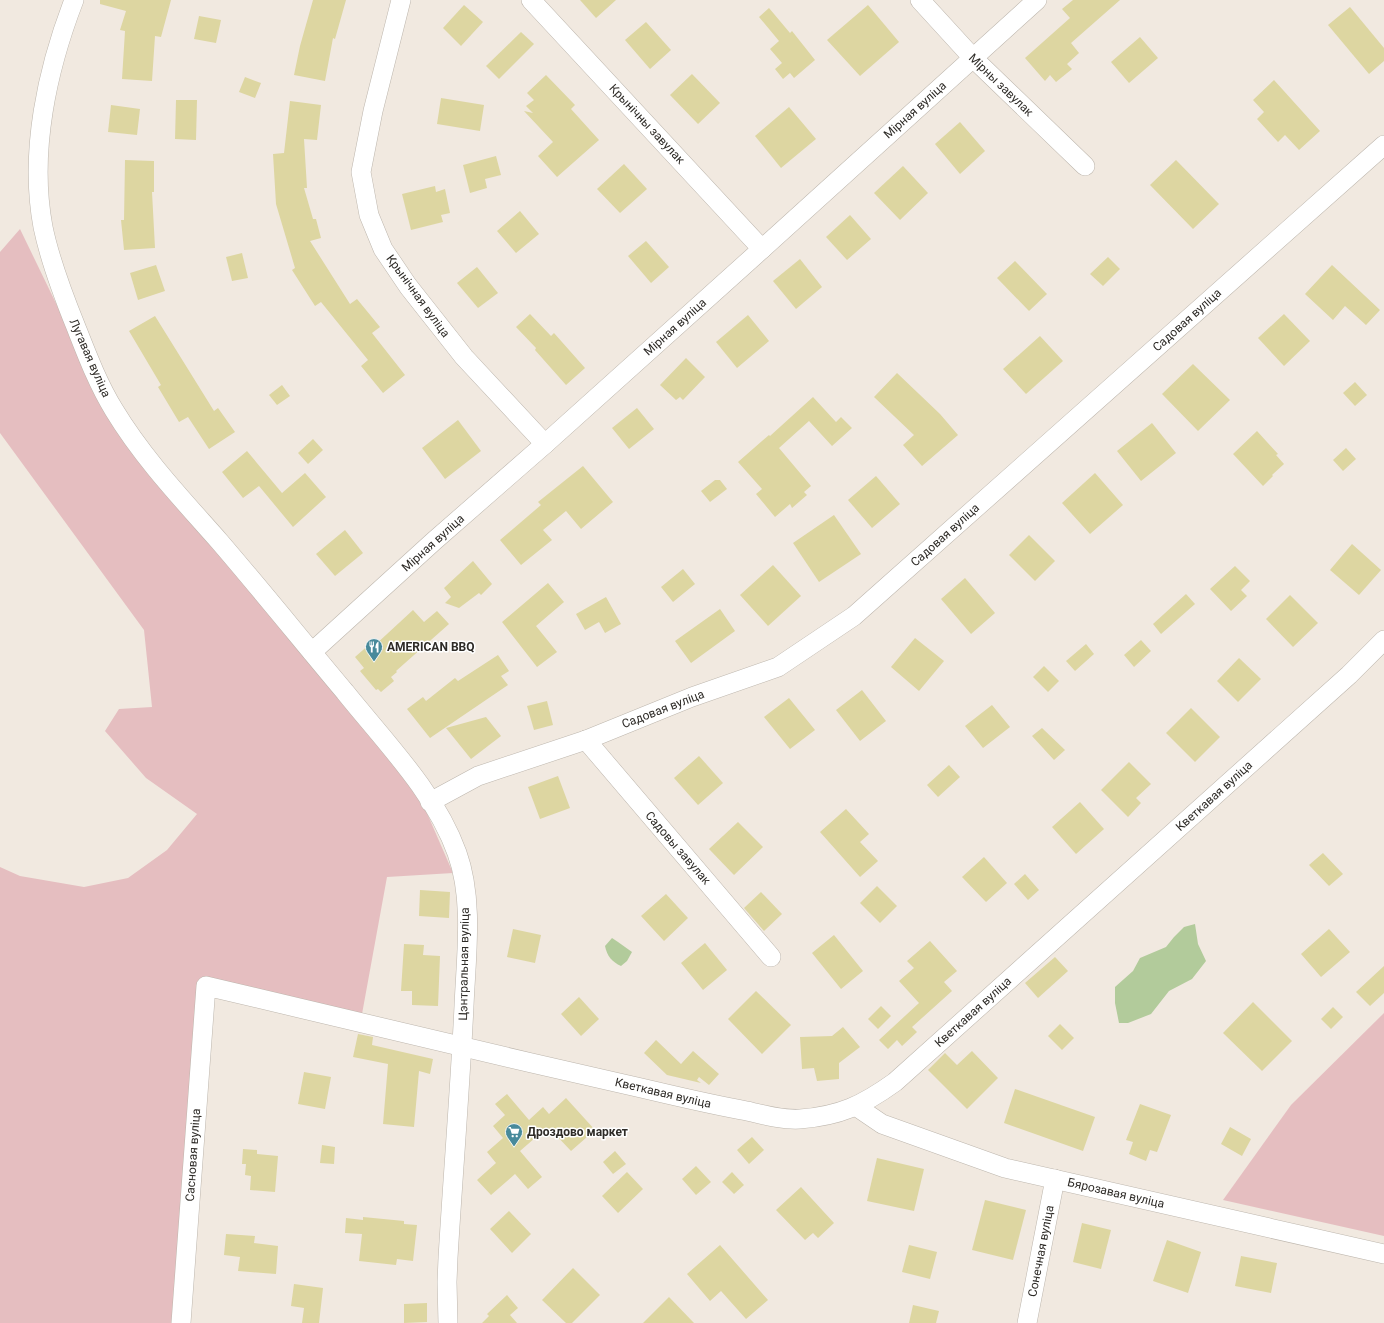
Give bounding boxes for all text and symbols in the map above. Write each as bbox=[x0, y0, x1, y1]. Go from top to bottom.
street label: Мірны завулак bbox=[966, 51, 1036, 120]
street label: Мірная вуліца bbox=[881, 78, 949, 142]
street label: Крынічны завулак bbox=[606, 81, 688, 167]
street label: Крынічная вуліца bbox=[383, 252, 453, 340]
street label: Садовая вуліца bbox=[1150, 286, 1224, 354]
street label: Мірная вуліца bbox=[641, 295, 709, 359]
street label: Лугавая вуліца bbox=[66, 317, 114, 399]
street label: Садовая вуліца bbox=[908, 501, 982, 569]
street label: Мірная вуліца bbox=[399, 511, 467, 575]
restaurant icon: AMERICAN BBQ bbox=[364, 637, 384, 662]
place label: AMERICAN BBQ bbox=[387, 640, 474, 654]
street label: Садовая вуліца bbox=[620, 687, 706, 731]
street label: Кветкавая вуліца bbox=[1173, 758, 1255, 834]
street label: Садовы завулак bbox=[642, 809, 714, 888]
street label: Цэнтральная вуліца bbox=[456, 907, 472, 1021]
street label: Кветкавая вуліца bbox=[932, 974, 1014, 1050]
street label: Кветкавая вуліца bbox=[614, 1075, 712, 1111]
street label: Сасновая вуліца bbox=[183, 1108, 203, 1202]
supermarket icon: Дроздово маркет bbox=[504, 1122, 524, 1147]
place label: Дроздово маркет bbox=[527, 1125, 628, 1139]
street label: Бярозавая вуліца bbox=[1066, 1175, 1166, 1211]
street label: Сонечная вуліца bbox=[1025, 1204, 1057, 1298]

